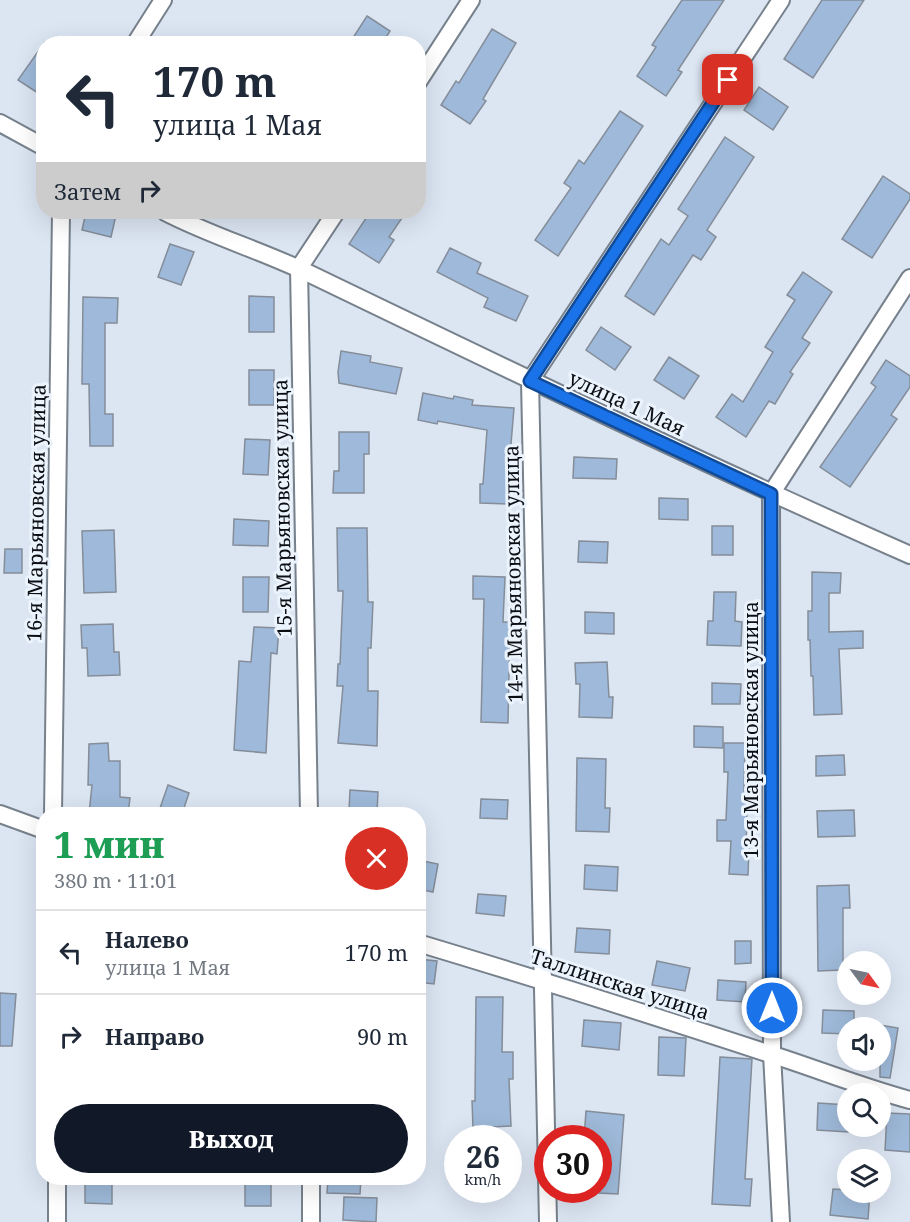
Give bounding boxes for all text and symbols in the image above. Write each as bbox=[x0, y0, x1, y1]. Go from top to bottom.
text: 170 m bbox=[153, 52, 277, 109]
pin bbox=[702, 54, 753, 105]
icon: left bbox=[54, 60, 132, 138]
icon: arrive bbox=[711, 63, 744, 96]
text: улица 1 Мая bbox=[153, 106, 322, 143]
icon: right bbox=[133, 174, 166, 207]
text: Затем bbox=[54, 176, 121, 206]
street label: улица 1 Мая bbox=[565, 364, 689, 442]
street label: 15-я Марьяновская улица bbox=[266, 379, 298, 637]
street label: 16-я Марьяновская улица bbox=[20, 384, 52, 642]
street label: 14-я Марьяновская улица bbox=[497, 445, 529, 703]
street label: 13-я Марьяновская улица bbox=[737, 601, 764, 859]
text: 1 мин bbox=[54, 820, 164, 869]
button: close bbox=[345, 827, 408, 890]
text: 380 m · 11:01 bbox=[54, 867, 177, 894]
text: Налево bbox=[105, 924, 189, 954]
icon: left bbox=[54, 936, 87, 969]
text: 170 m bbox=[345, 937, 408, 967]
street label: Таллинская улица bbox=[527, 942, 713, 1026]
north arrow bbox=[837, 951, 891, 1005]
map controls bbox=[837, 951, 891, 1203]
text: улица 1 Мая bbox=[105, 954, 230, 981]
position arrow bbox=[740, 976, 804, 1040]
button: sound bbox=[837, 1017, 891, 1071]
icon: right bbox=[54, 1020, 87, 1053]
text: Направо bbox=[105, 1021, 204, 1051]
text: 90 m bbox=[357, 1021, 408, 1051]
button: search bbox=[837, 1083, 891, 1137]
button: Выход bbox=[54, 1104, 408, 1173]
speed limit sign: 30 bbox=[534, 1125, 612, 1203]
text: 26 bbox=[466, 1136, 500, 1177]
button: layers bbox=[837, 1149, 891, 1203]
text: km/h bbox=[465, 1169, 501, 1189]

